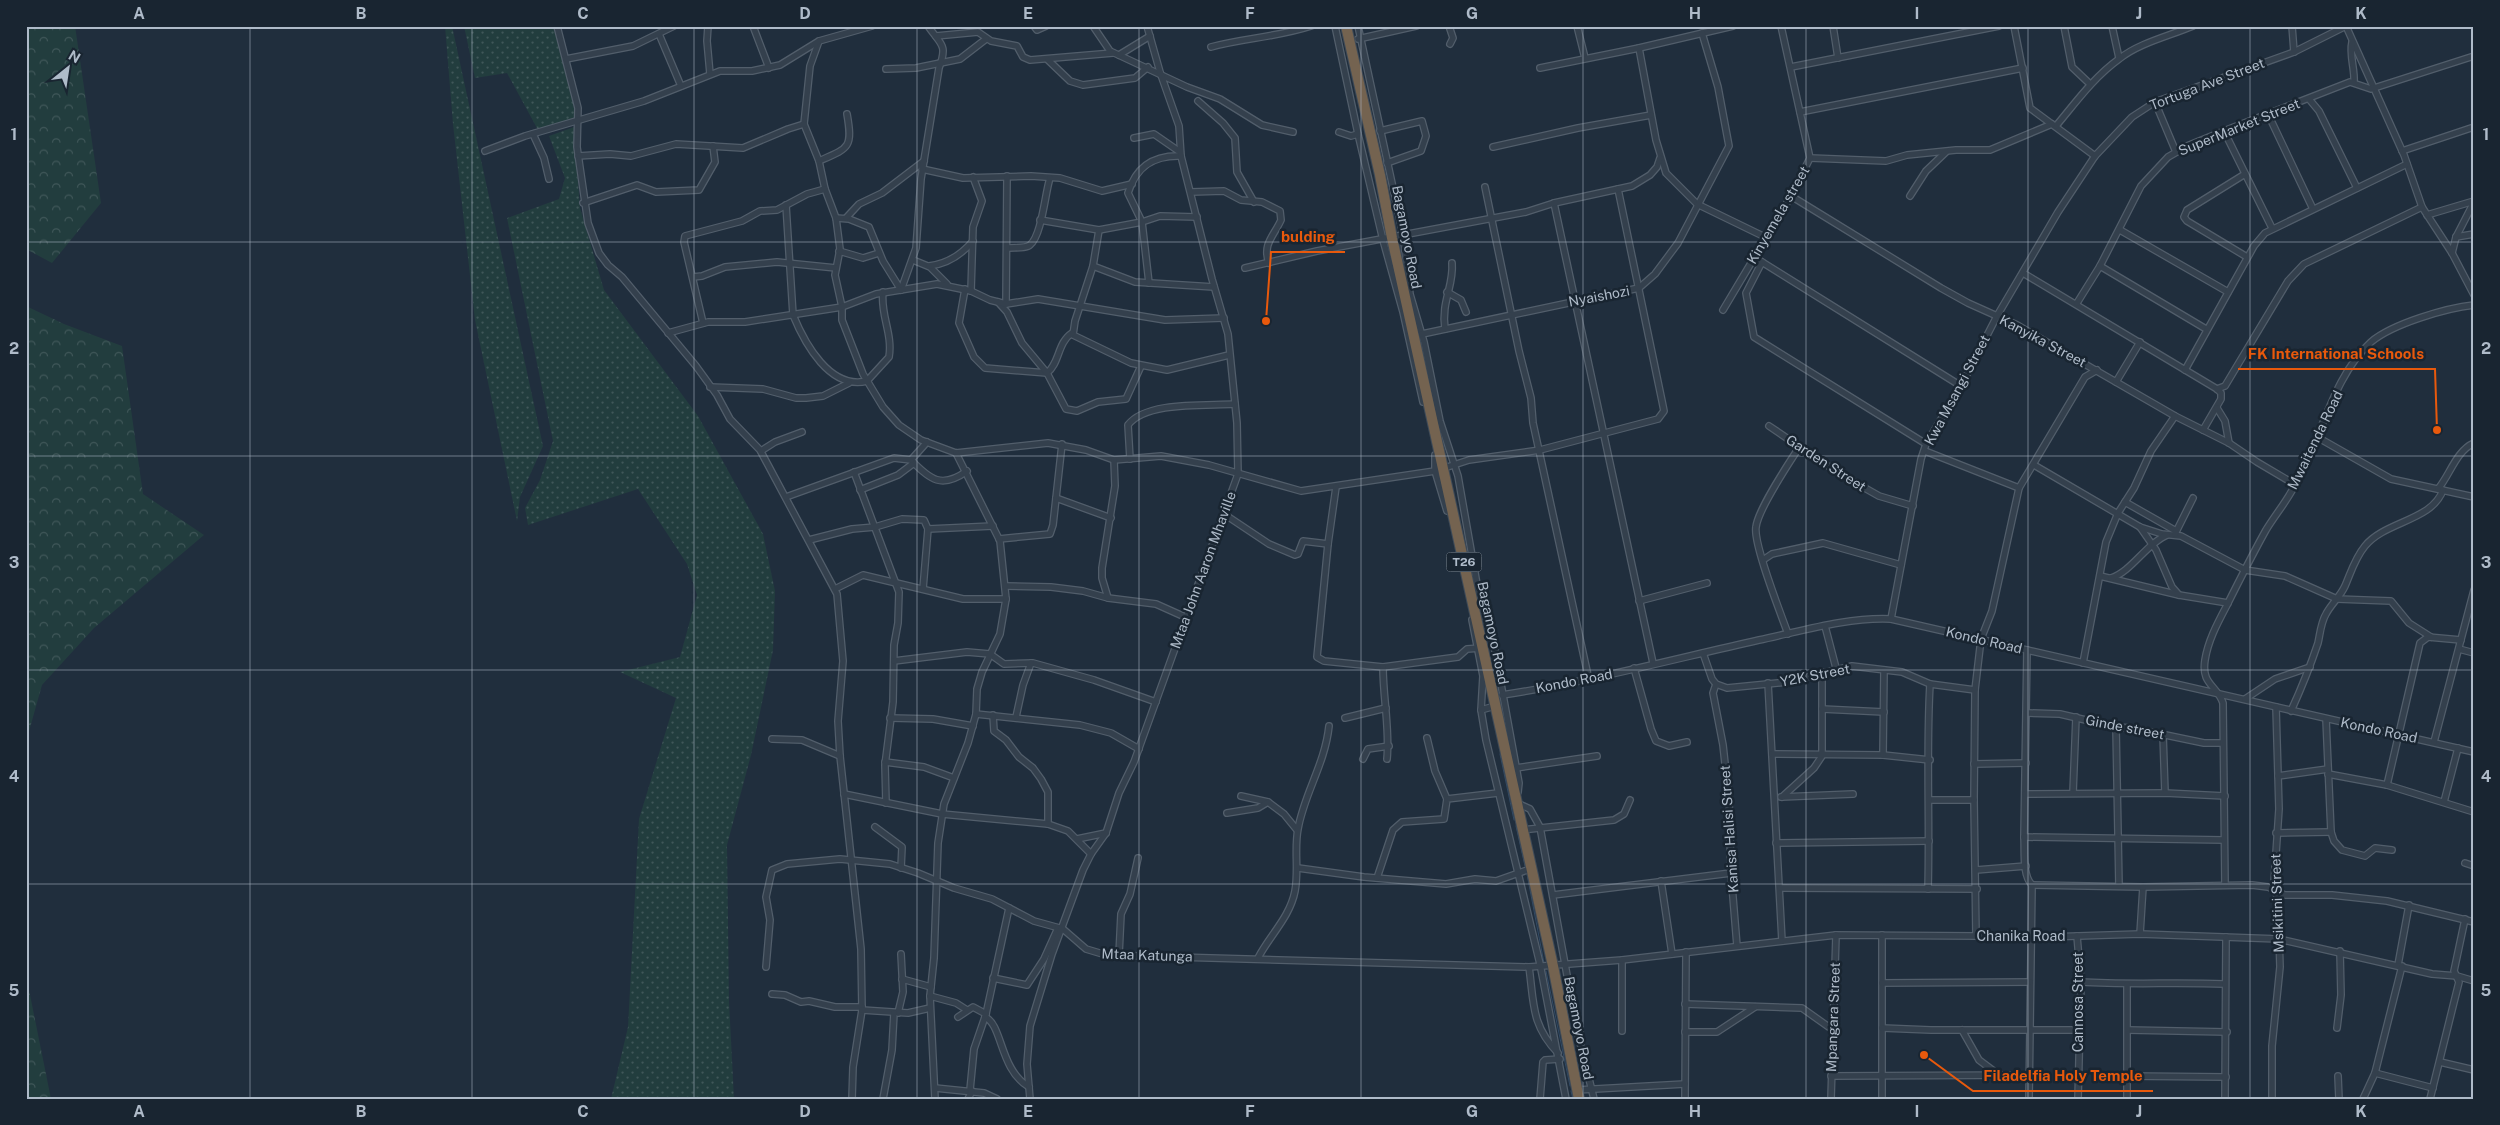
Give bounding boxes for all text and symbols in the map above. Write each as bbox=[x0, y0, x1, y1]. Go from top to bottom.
text: A bbox=[133, 4, 145, 23]
text: B bbox=[356, 4, 367, 23]
text: C bbox=[577, 4, 589, 23]
text: D bbox=[799, 4, 811, 23]
text: E bbox=[1023, 4, 1033, 23]
text: F bbox=[1245, 4, 1255, 23]
text: G bbox=[1466, 4, 1478, 23]
text: H bbox=[1689, 4, 1701, 23]
text: I bbox=[1915, 4, 1919, 23]
text: J bbox=[2136, 4, 2142, 23]
text: K bbox=[2355, 4, 2367, 23]
north arrow bbox=[42, 42, 92, 92]
text: N bbox=[66, 47, 83, 66]
street label: Tortuga Ave Street bbox=[2147, 55, 2267, 113]
street label: SuperMarket Street bbox=[2176, 95, 2302, 159]
text: 1 bbox=[11, 125, 17, 144]
text: 1 bbox=[2483, 125, 2489, 144]
street label: Kinyemela street bbox=[1743, 163, 1813, 267]
street label: Bagamoyo Road bbox=[1389, 184, 1425, 290]
callout: bulding bbox=[1271, 222, 1345, 252]
text: bulding bbox=[1281, 228, 1336, 245]
street label: Nyaishozi bbox=[1567, 282, 1631, 310]
street label: Kanyika Street bbox=[1997, 311, 2089, 371]
street label: Kwa Msangi Street bbox=[1921, 332, 1993, 448]
text: 2 bbox=[9, 339, 19, 358]
callout: FK International Schools bbox=[2238, 339, 2435, 369]
text: 2 bbox=[2481, 339, 2491, 358]
text: FK International Schools bbox=[2248, 345, 2424, 362]
street label: Mwaitenda Road bbox=[2284, 388, 2346, 492]
street label: Garden Street bbox=[1783, 431, 1869, 495]
street label: Mtaa John Aaron Mhaville bbox=[1167, 489, 1239, 651]
road number: T26 bbox=[1446, 552, 1482, 572]
text: 3 bbox=[9, 553, 19, 572]
text: 3 bbox=[2481, 553, 2491, 572]
street label: Bagamoyo Road bbox=[1474, 580, 1512, 686]
street label: Kondo Road bbox=[1944, 623, 2024, 657]
street label: Y2K Street bbox=[1779, 660, 1851, 690]
street label: Kondo Road bbox=[1534, 666, 1614, 696]
street label: Ginde street bbox=[2084, 711, 2166, 743]
street label: Kondo Road bbox=[2339, 714, 2419, 746]
street label: Kanisa Halisi Street bbox=[1717, 765, 1741, 893]
text: 4 bbox=[9, 767, 20, 786]
text: 4 bbox=[2481, 767, 2492, 786]
street label: Msikitini Street bbox=[2267, 853, 2287, 953]
street label: Chanika Road bbox=[1976, 928, 2066, 944]
street label: Mtaa Katunga bbox=[1101, 945, 1193, 965]
street label: Cannosa Street bbox=[2070, 952, 2086, 1052]
street label: Mpangara Street bbox=[1823, 962, 1843, 1072]
street label: Bagamoyo Road bbox=[1561, 975, 1597, 1081]
text: 5 bbox=[9, 981, 20, 1000]
text: 5 bbox=[2481, 981, 2492, 1000]
callout: Filadelfia Holy Temple bbox=[1973, 1061, 2153, 1091]
text: Filadelfia Holy Temple bbox=[1983, 1067, 2143, 1084]
text: A bbox=[133, 1102, 145, 1121]
text: B bbox=[356, 1102, 367, 1121]
text: C bbox=[577, 1102, 589, 1121]
text: D bbox=[799, 1102, 811, 1121]
text: E bbox=[1023, 1102, 1033, 1121]
text: F bbox=[1245, 1102, 1255, 1121]
text: G bbox=[1466, 1102, 1478, 1121]
text: H bbox=[1689, 1102, 1701, 1121]
text: I bbox=[1915, 1102, 1919, 1121]
text: J bbox=[2136, 1102, 2142, 1121]
text: K bbox=[2355, 1102, 2367, 1121]

